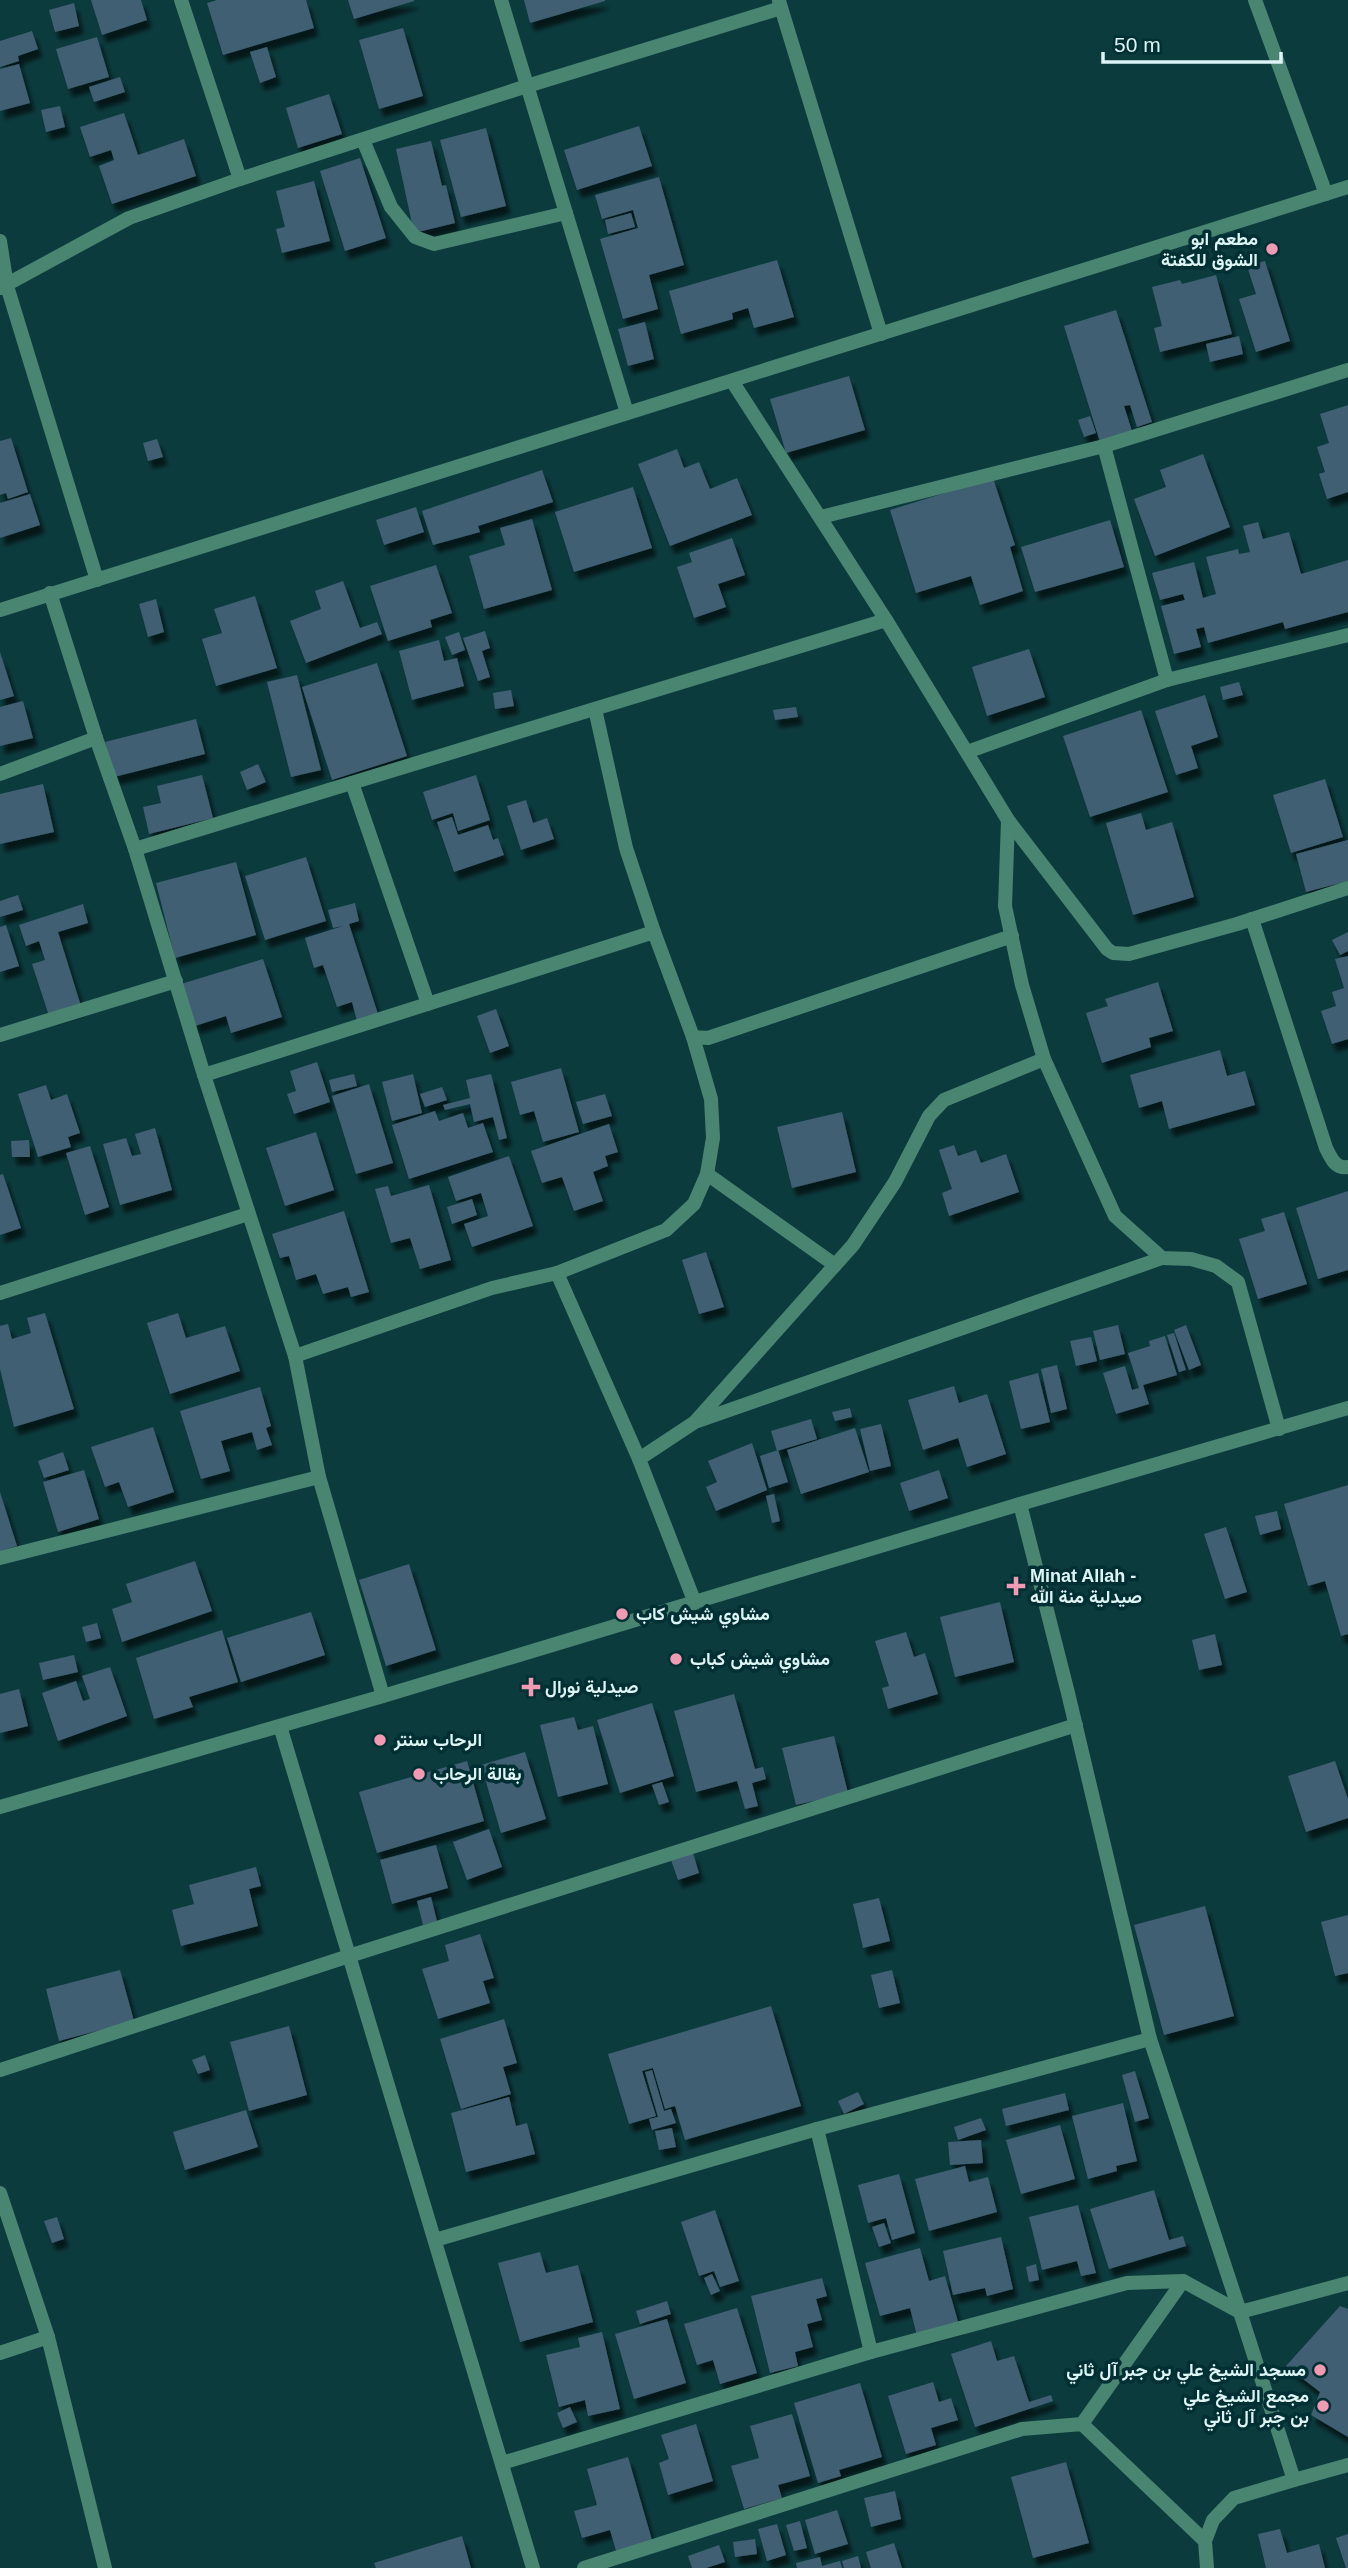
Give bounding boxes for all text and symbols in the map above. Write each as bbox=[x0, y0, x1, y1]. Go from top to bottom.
scale bar bbox=[1103, 21, 1282, 65]
text: 50 m bbox=[1114, 33, 1161, 56]
place label: مطعم ابو الشوق للكفتة bbox=[1161, 229, 1258, 271]
marker: مطعم ابو الشوق للكفتة bbox=[1264, 241, 1280, 257]
place label: Minat Allah - صيدلية منة الله bbox=[1030, 1566, 1142, 1608]
marker: Minat Allah - صيدلية منة الله bbox=[1008, 1578, 1024, 1594]
place label: مشاوي شيش كاب bbox=[636, 1604, 770, 1629]
marker: مشاوي شيش كاب bbox=[614, 1606, 630, 1622]
place label: مشاوي شيش كباب bbox=[690, 1649, 830, 1674]
marker: مشاوي شيش كباب bbox=[668, 1651, 684, 1667]
place label: صيدلية نورال bbox=[545, 1677, 638, 1698]
marker: صيدلية نورال bbox=[523, 1679, 539, 1695]
place label: الرحاب سنتر bbox=[393, 1730, 482, 1751]
marker: الرحاب سنتر bbox=[372, 1732, 388, 1748]
place label: بقالة الرحاب bbox=[433, 1764, 521, 1785]
marker: بقالة الرحاب bbox=[411, 1766, 427, 1782]
place label: مسجد الشيخ علي بن جبر آل ثاني bbox=[1066, 2360, 1306, 2385]
marker: مسجد الشيخ علي بن جبر آل ثاني bbox=[1312, 2362, 1328, 2378]
place label: مجمع الشيخ علي بن جبر آل ثاني bbox=[1183, 2386, 1309, 2432]
marker: مجمع الشيخ علي بن جبر آل ثاني bbox=[1315, 2398, 1331, 2414]

